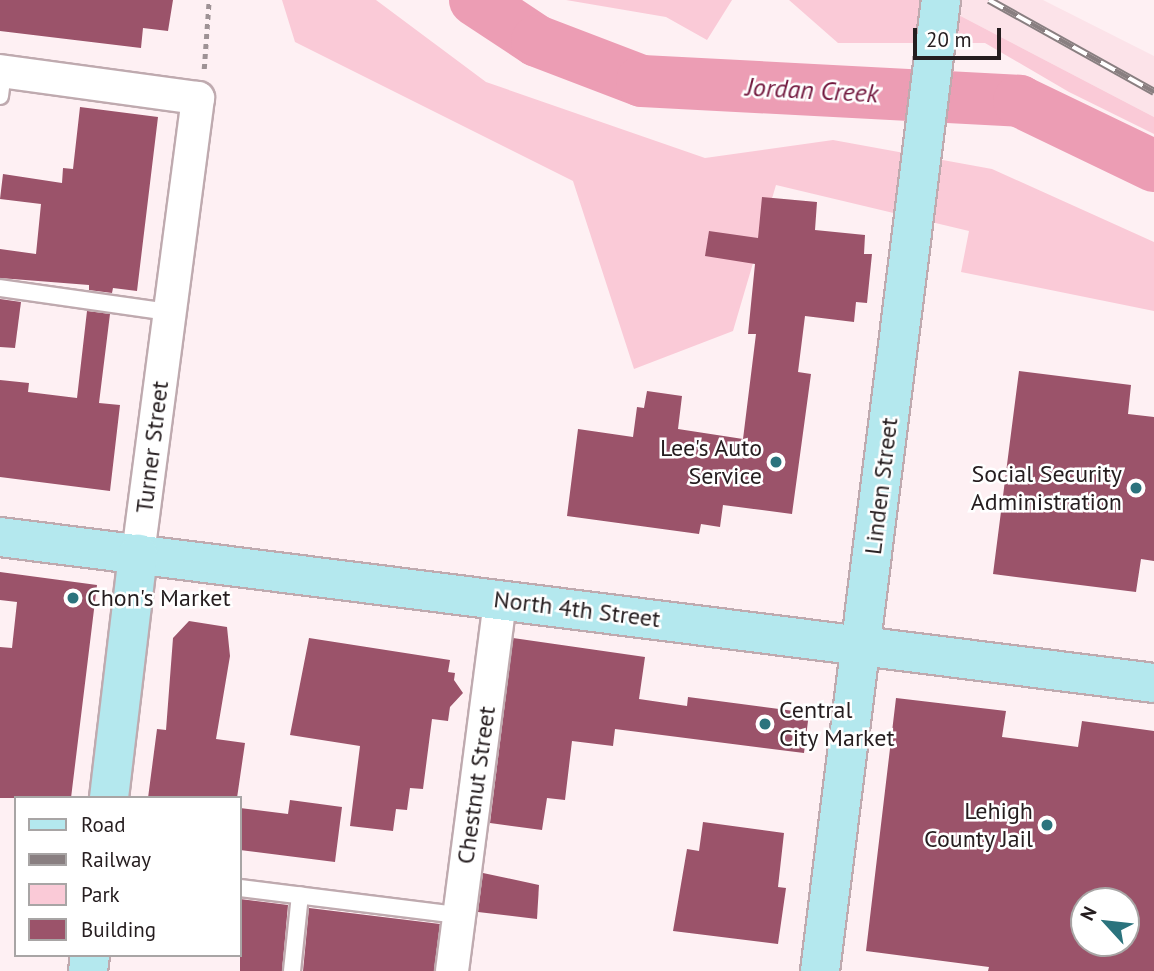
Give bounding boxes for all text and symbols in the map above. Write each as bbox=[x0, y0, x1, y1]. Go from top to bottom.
scale bar bbox=[916, 14, 1004, 58]
text: 20 m bbox=[926, 26, 972, 53]
water label: Jordan Creek bbox=[745, 71, 879, 109]
street label: Turner Street bbox=[130, 379, 174, 515]
street label: Linden Street bbox=[858, 416, 904, 556]
place label: Lee's Auto Service bbox=[659, 434, 762, 490]
marker: Lee's Auto Service bbox=[768, 454, 784, 470]
place label: Social Security Administration bbox=[971, 460, 1122, 516]
marker: Social Security Administration bbox=[1128, 480, 1144, 496]
place label: Chon's Market bbox=[87, 584, 231, 612]
street label: North 4th Street bbox=[492, 584, 662, 634]
marker: Chon's Market bbox=[65, 590, 81, 606]
place label: Central City Market bbox=[779, 696, 895, 752]
street label: Chestnut Street bbox=[451, 704, 501, 866]
marker: Central City Market bbox=[757, 716, 773, 732]
legend bbox=[14, 796, 242, 957]
place label: Lehigh County Jail bbox=[923, 797, 1033, 853]
text: Road bbox=[81, 811, 125, 838]
marker: Lehigh County Jail bbox=[1039, 817, 1055, 833]
text: Railway bbox=[81, 846, 151, 873]
text: Park bbox=[81, 881, 120, 908]
north arrow bbox=[1070, 887, 1140, 957]
text: N bbox=[1075, 902, 1102, 924]
text: Building bbox=[81, 916, 156, 943]

